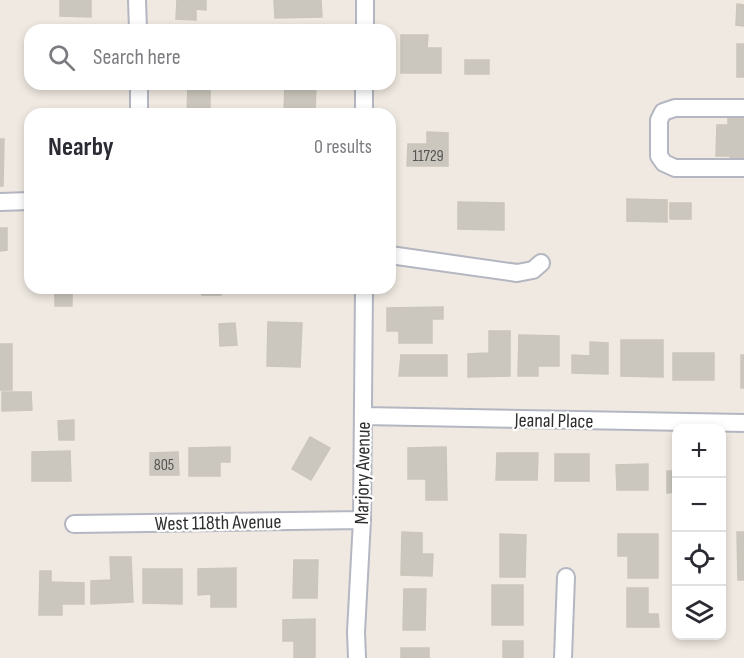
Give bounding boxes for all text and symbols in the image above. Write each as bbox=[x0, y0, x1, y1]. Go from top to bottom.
search box bbox=[24, 24, 396, 90]
icon: search bbox=[45, 41, 78, 74]
text: Search here bbox=[93, 44, 180, 71]
text: Nearby bbox=[48, 132, 114, 163]
text: 0 results bbox=[314, 135, 372, 159]
house number: 11729 bbox=[412, 147, 444, 166]
street label: Jeanal Place bbox=[513, 408, 594, 434]
street label: Marjory Avenue bbox=[350, 421, 376, 525]
map controls bbox=[672, 424, 726, 640]
button: + bbox=[672, 424, 726, 478]
house number: 805 bbox=[154, 456, 174, 475]
button: − bbox=[672, 478, 726, 532]
street label: West 118th Avenue bbox=[154, 510, 282, 536]
button: locate bbox=[672, 532, 726, 586]
button: layers bbox=[672, 586, 726, 640]

